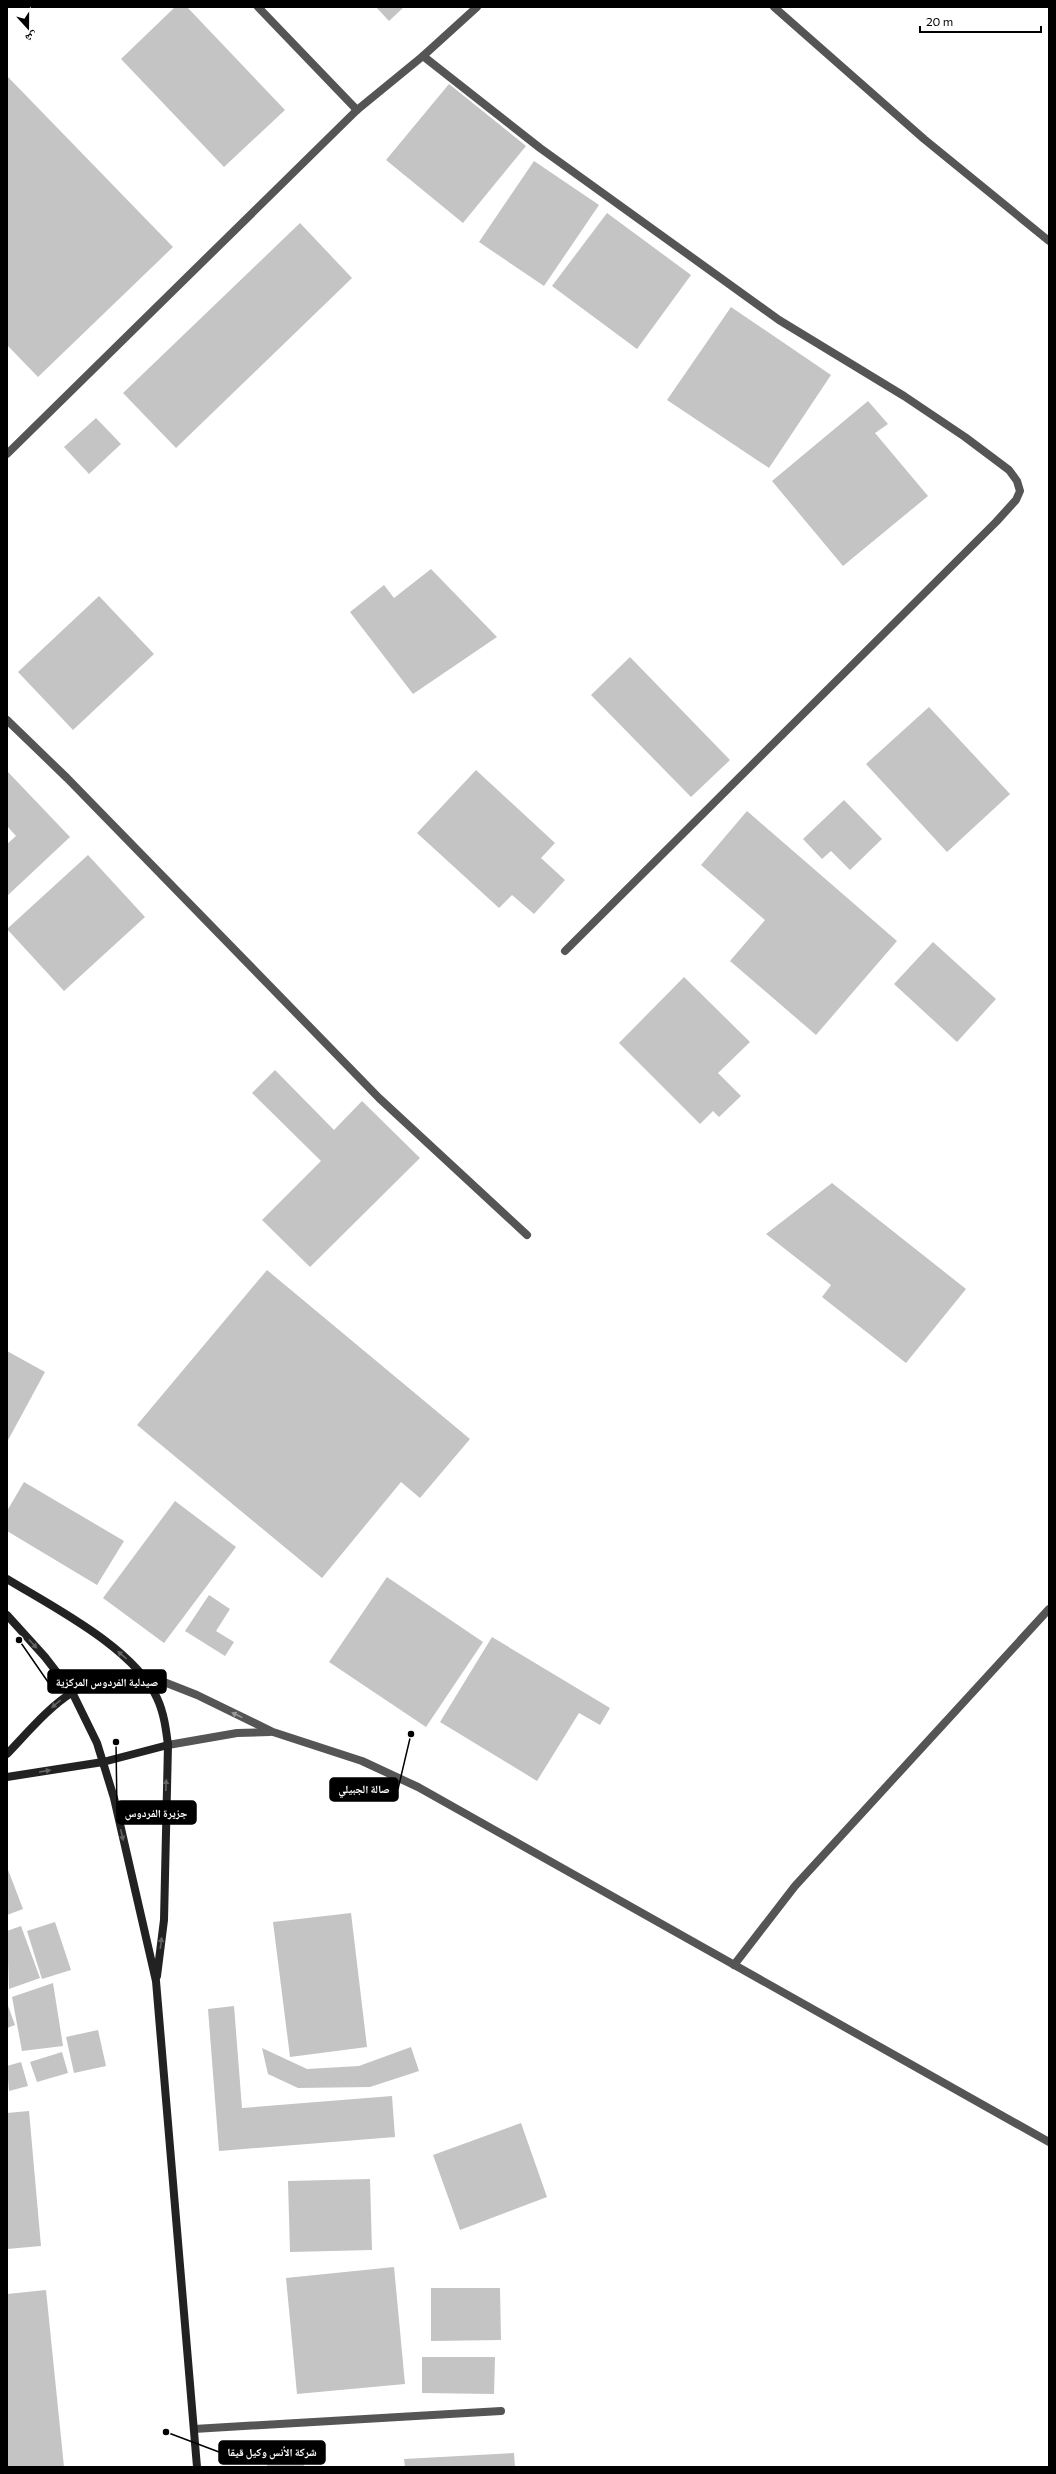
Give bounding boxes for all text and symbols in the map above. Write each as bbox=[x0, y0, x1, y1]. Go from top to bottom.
north arrow bbox=[8, 8, 48, 48]
scale bar bbox=[920, 8, 1041, 34]
text: 20 m bbox=[926, 14, 953, 28]
text: ش bbox=[23, 28, 40, 46]
one-way arrow bbox=[29, 1639, 38, 1649]
one-way arrow bbox=[117, 1650, 127, 1659]
callout: صيدلية الفردوس المركزية bbox=[48, 1670, 166, 1693]
text: صيدلية الفردوس المركزية bbox=[56, 1675, 159, 1690]
one-way arrow bbox=[51, 1700, 61, 1708]
one-way arrow bbox=[232, 1712, 243, 1718]
one-way arrow bbox=[39, 1768, 52, 1774]
callout: صالة الجبيلي bbox=[330, 1778, 398, 1801]
one-way arrow bbox=[163, 1779, 170, 1791]
text: صالة الجبيلي bbox=[338, 1782, 390, 1798]
callout: جزيرة الفردوس bbox=[117, 1801, 196, 1824]
text: جزيرة الفردوس bbox=[125, 1806, 187, 1821]
one-way arrow bbox=[120, 1829, 126, 1841]
one-way arrow bbox=[158, 1936, 164, 1949]
callout: شركة الأنس وكيل قيقا bbox=[219, 2441, 325, 2464]
text: شركة الأنس وكيل قيقا bbox=[227, 2445, 317, 2460]

